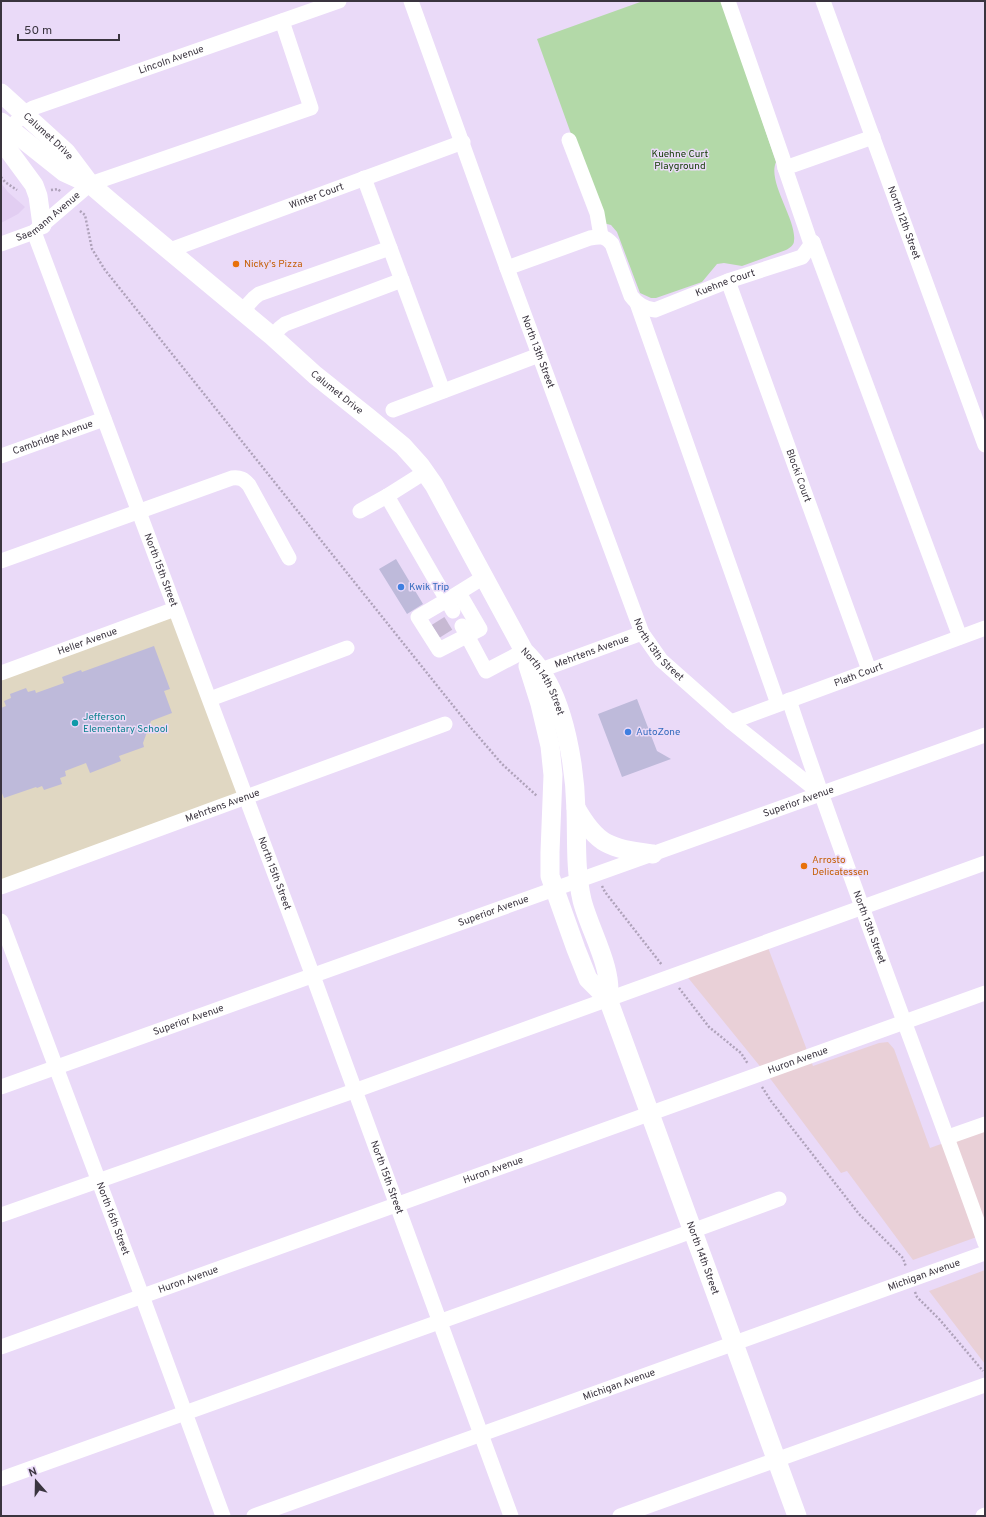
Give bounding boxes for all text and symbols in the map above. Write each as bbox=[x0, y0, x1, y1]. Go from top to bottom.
scale bar bbox=[18, 16, 119, 42]
text: 50 m bbox=[24, 23, 52, 39]
street label: Lincoln Avenue bbox=[137, 42, 206, 77]
street label: Calumet Drive bbox=[20, 110, 76, 162]
park label: Kuehne Curt Playground bbox=[652, 148, 709, 173]
street label: Winter Court bbox=[287, 180, 346, 212]
street label: North 12th Street bbox=[885, 184, 923, 261]
street label: Saemann Avenue bbox=[14, 189, 83, 245]
place label: Nicky's Pizza bbox=[244, 258, 302, 271]
marker: Nicky's Pizza bbox=[231, 259, 241, 269]
street label: Kuehne Court bbox=[694, 266, 757, 300]
street label: North 13th Street bbox=[519, 313, 557, 390]
street label: Calumet Drive bbox=[308, 368, 366, 417]
street label: Cambridge Avenue bbox=[11, 417, 95, 458]
street label: Blocki Court bbox=[783, 447, 814, 504]
street label: North 15th Street bbox=[141, 532, 181, 609]
place label: Kwik Trip bbox=[409, 581, 450, 594]
marker: Kwik Trip bbox=[396, 582, 406, 592]
street label: North 13th Street bbox=[631, 616, 687, 684]
street label: Heller Avenue bbox=[56, 624, 119, 658]
street label: Mehrtens Avenue bbox=[553, 632, 631, 671]
street label: North 14th Street bbox=[518, 645, 567, 717]
street label: Plath Court bbox=[832, 660, 885, 690]
place label: Jefferson Elementary School bbox=[83, 711, 168, 736]
marker: Jefferson Elementary School bbox=[70, 718, 80, 728]
place label: AutoZone bbox=[636, 726, 680, 739]
marker: AutoZone bbox=[623, 727, 633, 737]
street label: Superior Avenue bbox=[761, 783, 836, 820]
street label: Mehrtens Avenue bbox=[184, 786, 261, 825]
street label: North 15th Street bbox=[255, 835, 294, 912]
place label: Arrosto Delicatessen bbox=[812, 854, 869, 879]
marker: Arrosto Delicatessen bbox=[799, 861, 809, 871]
street label: North 13th Street bbox=[850, 889, 889, 966]
street label: Superior Avenue bbox=[456, 892, 531, 929]
street label: Superior Avenue bbox=[151, 1001, 226, 1039]
street label: Huron Avenue bbox=[766, 1044, 830, 1077]
street label: North 15th Street bbox=[367, 1139, 406, 1216]
street label: Huron Avenue bbox=[461, 1153, 525, 1187]
street label: North 16th Street bbox=[93, 1180, 133, 1257]
street label: North 14th Street bbox=[683, 1219, 722, 1297]
street label: Michigan Avenue bbox=[886, 1256, 962, 1294]
street label: Huron Avenue bbox=[156, 1263, 220, 1296]
street label: Michigan Avenue bbox=[581, 1366, 657, 1404]
north arrow bbox=[16, 1461, 56, 1501]
text: N bbox=[27, 1465, 39, 1480]

